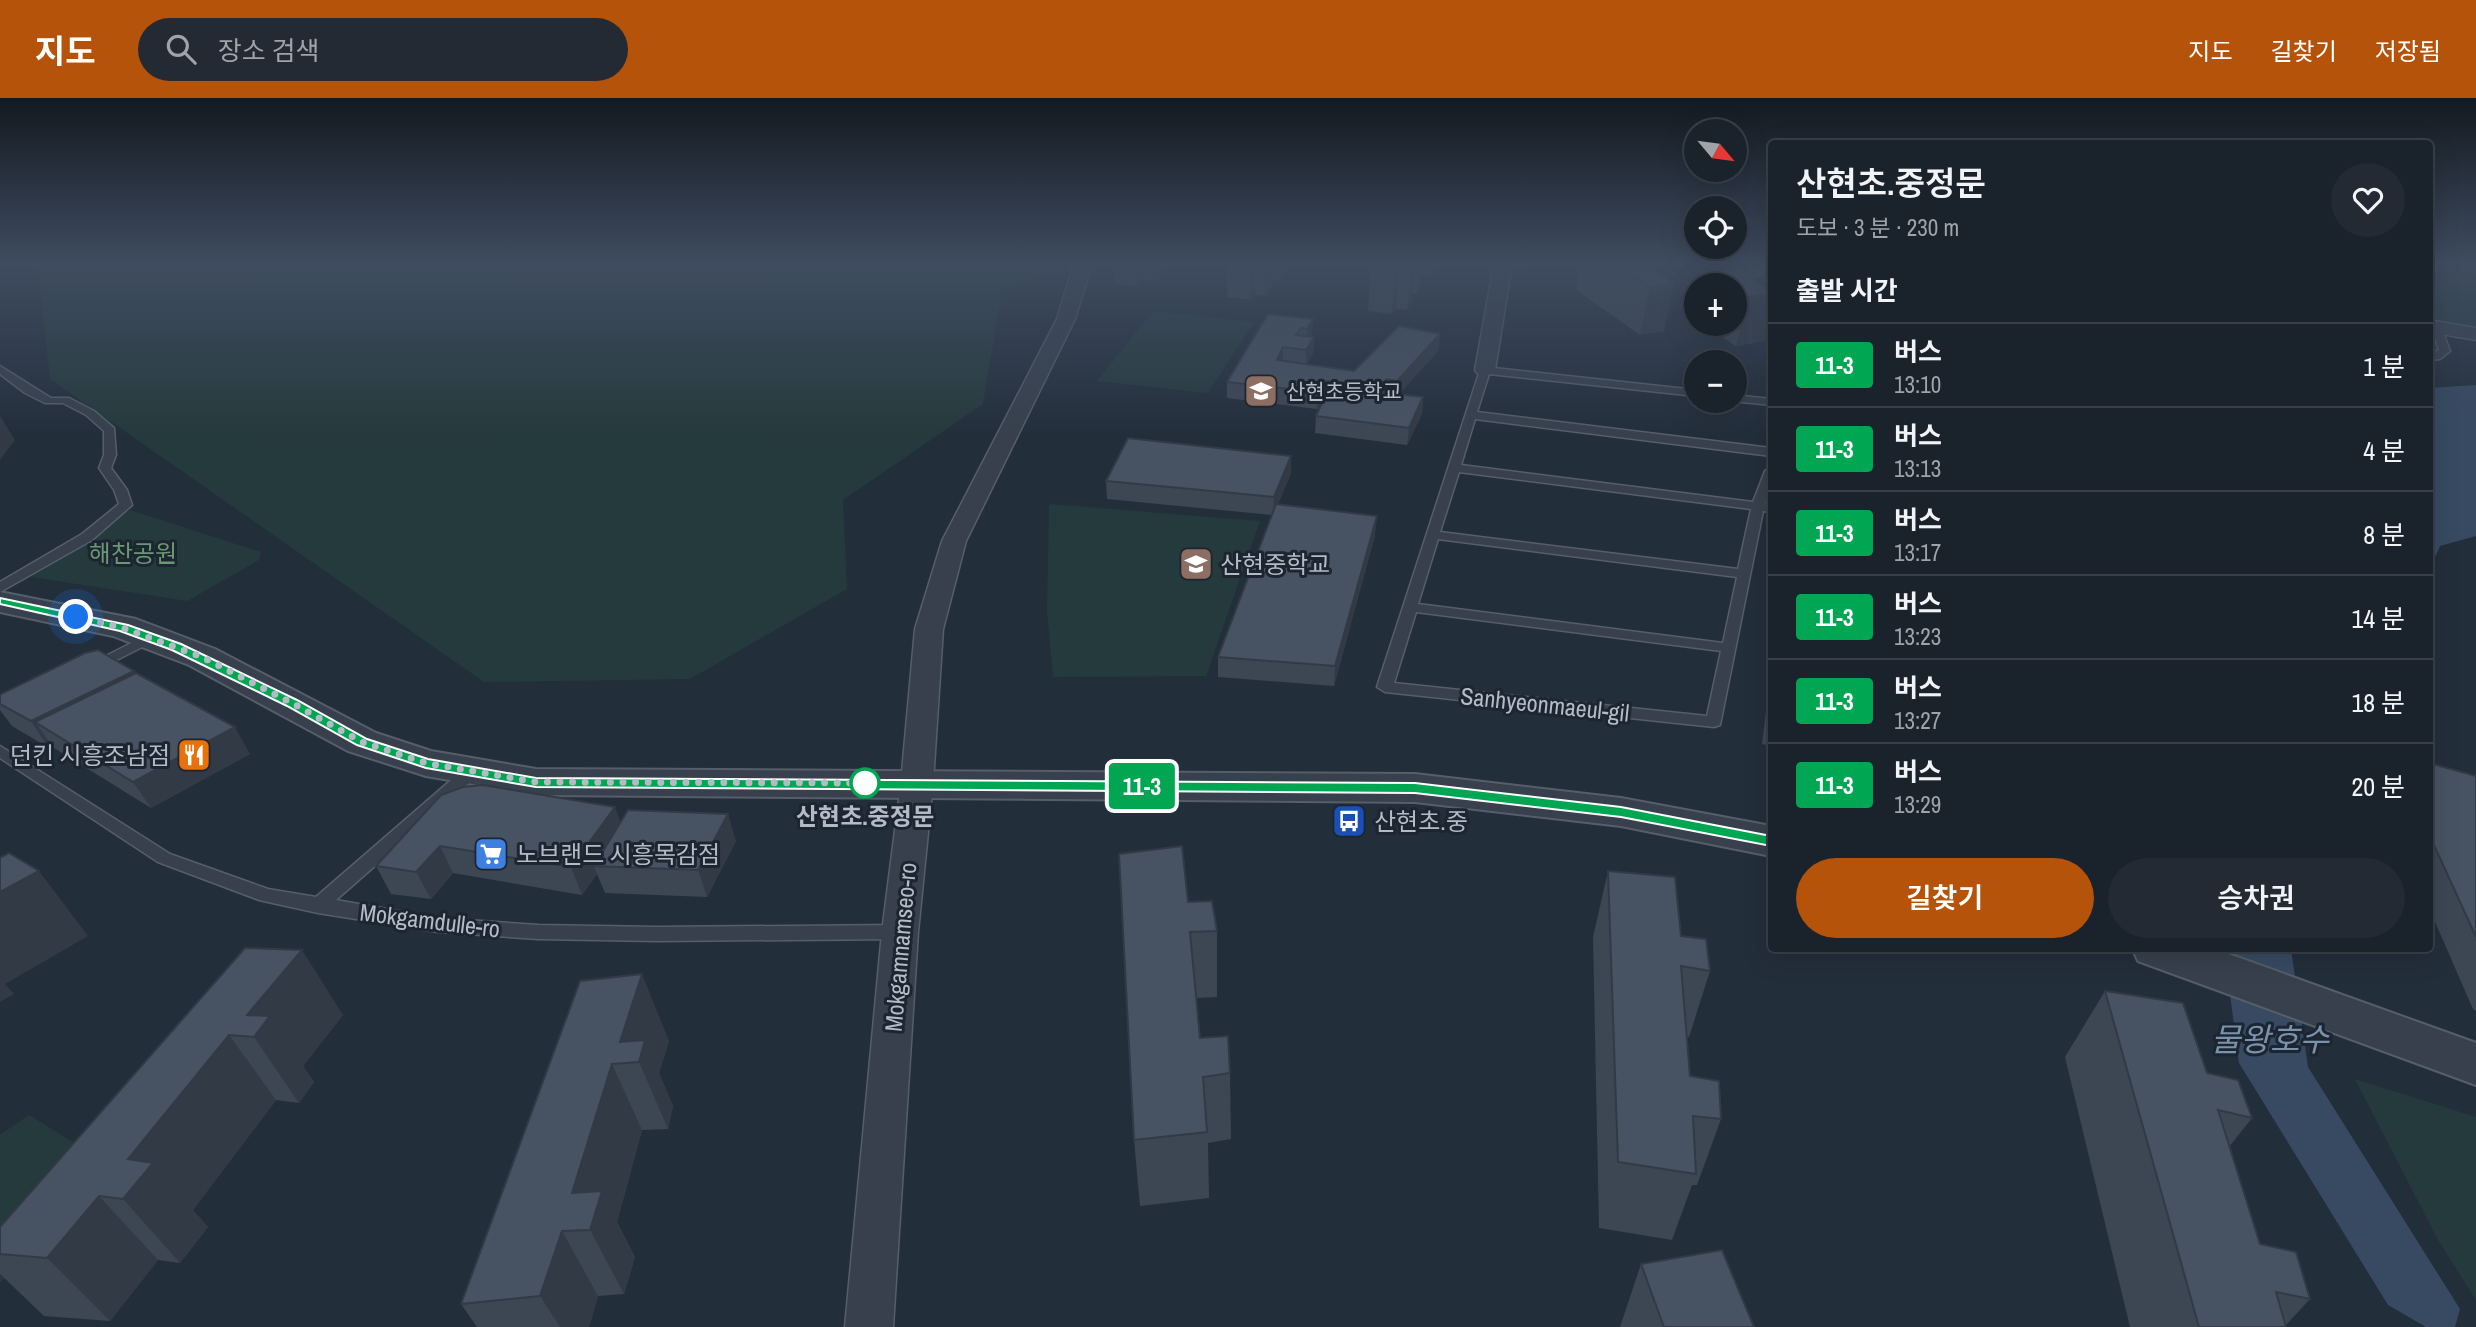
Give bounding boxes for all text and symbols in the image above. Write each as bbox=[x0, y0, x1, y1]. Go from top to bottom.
search box bbox=[138, 18, 628, 81]
text: 지도 bbox=[35, 29, 96, 73]
icon: search bbox=[162, 30, 200, 68]
text: 장소 검색 bbox=[218, 33, 319, 68]
text: 지도 bbox=[2188, 35, 2233, 67]
text: 길찾기 bbox=[2271, 35, 2337, 67]
text: 저장됨 bbox=[2375, 35, 2441, 67]
north arrow bbox=[1684, 119, 1746, 182]
map controls bbox=[1684, 119, 1747, 413]
text: 산현초.중정문 bbox=[1796, 161, 1986, 205]
button: heart bbox=[2331, 163, 2405, 237]
button: locate bbox=[1684, 196, 1747, 259]
text: 도보 · 3 분 · 230 m bbox=[1796, 212, 1959, 243]
button: + bbox=[1684, 273, 1747, 336]
text: 출발 시간 bbox=[1796, 273, 1898, 308]
text: 버스 bbox=[1894, 334, 1942, 369]
text: 11-3 bbox=[1815, 349, 1854, 381]
text: 1 분 bbox=[2363, 349, 2405, 384]
button: − bbox=[1684, 350, 1747, 413]
text: 13:10 bbox=[1894, 369, 1941, 400]
school or university icon: 산현초등학교 bbox=[1242, 372, 1280, 410]
place label: 산현초등학교 bbox=[1286, 377, 1402, 406]
text: 버스 bbox=[1894, 418, 1942, 453]
text: 11-3 bbox=[1815, 433, 1854, 465]
text: 4 분 bbox=[2363, 433, 2405, 468]
text: 13:13 bbox=[1894, 453, 1941, 484]
text: 버스 bbox=[1894, 502, 1942, 537]
text: 11-3 bbox=[1815, 517, 1854, 549]
text: 8 분 bbox=[2363, 517, 2405, 552]
park label: 해찬공원 bbox=[89, 537, 177, 569]
text: 13:17 bbox=[1894, 537, 1941, 568]
school or university icon: 산현중학교 bbox=[1177, 545, 1215, 583]
place label: 산현중학교 bbox=[1220, 548, 1330, 580]
text: 버스 bbox=[1894, 586, 1942, 621]
your location bbox=[58, 599, 93, 634]
text: 11-3 bbox=[1815, 601, 1854, 633]
text: 14 분 bbox=[2351, 601, 2405, 636]
text: 13:23 bbox=[1894, 621, 1941, 652]
text: 버스 bbox=[1894, 670, 1942, 705]
street label: Sanhyeonmaeul-gil bbox=[1459, 679, 1631, 729]
text: 11-3 bbox=[1815, 685, 1854, 717]
text: 18 분 bbox=[2351, 685, 2405, 720]
text: 13:27 bbox=[1894, 705, 1941, 736]
restaurant icon: 던킨 시흥조남점 bbox=[175, 736, 213, 774]
place label: 던킨 시흥조남점 bbox=[10, 739, 170, 771]
text: 버스 bbox=[1894, 754, 1942, 789]
line badge: 11-3 bbox=[1093, 763, 1191, 809]
marker: 산현초.중정문 bbox=[850, 768, 880, 798]
text: 11-3 bbox=[1815, 769, 1854, 801]
text: 20 분 bbox=[2351, 769, 2405, 804]
text: 11-3 bbox=[1123, 770, 1161, 802]
text: 13:29 bbox=[1894, 789, 1941, 820]
place label: 산현초.중정문 bbox=[796, 800, 934, 832]
bus stop icon: 산현초.중 bbox=[1330, 802, 1368, 840]
place label: 산현초.중 bbox=[1374, 805, 1468, 837]
supermarket icon: 노브랜드 시흥목감점 bbox=[472, 835, 510, 873]
place label: 노브랜드 시흥목감점 bbox=[516, 838, 720, 870]
button: 길찾기 bbox=[1796, 858, 2094, 938]
button: 승차권 bbox=[2108, 858, 2405, 938]
street label: Mokgamnamseo-ro bbox=[877, 861, 923, 1033]
street label: Mokgamdulle-ro bbox=[358, 896, 502, 944]
water label: 물왕호수 bbox=[2211, 1018, 2330, 1061]

